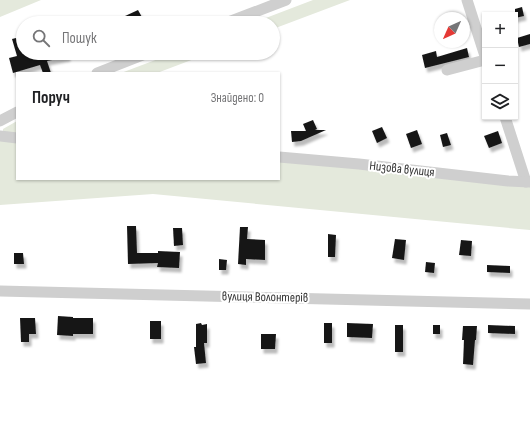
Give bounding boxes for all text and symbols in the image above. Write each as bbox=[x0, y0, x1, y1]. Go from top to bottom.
north arrow bbox=[434, 12, 470, 48]
map controls bbox=[482, 12, 518, 120]
button: + bbox=[482, 12, 518, 48]
search box bbox=[16, 16, 280, 60]
icon: search bbox=[30, 27, 52, 49]
text: Пошук bbox=[62, 29, 97, 48]
button: − bbox=[482, 48, 518, 84]
button: layers bbox=[482, 84, 518, 120]
text: Поруч bbox=[32, 88, 70, 108]
text: Знайдено: 0 bbox=[211, 90, 264, 106]
street label: Низова вулиця bbox=[369, 158, 435, 180]
street label: вулиця Волонтерів bbox=[222, 288, 308, 306]

